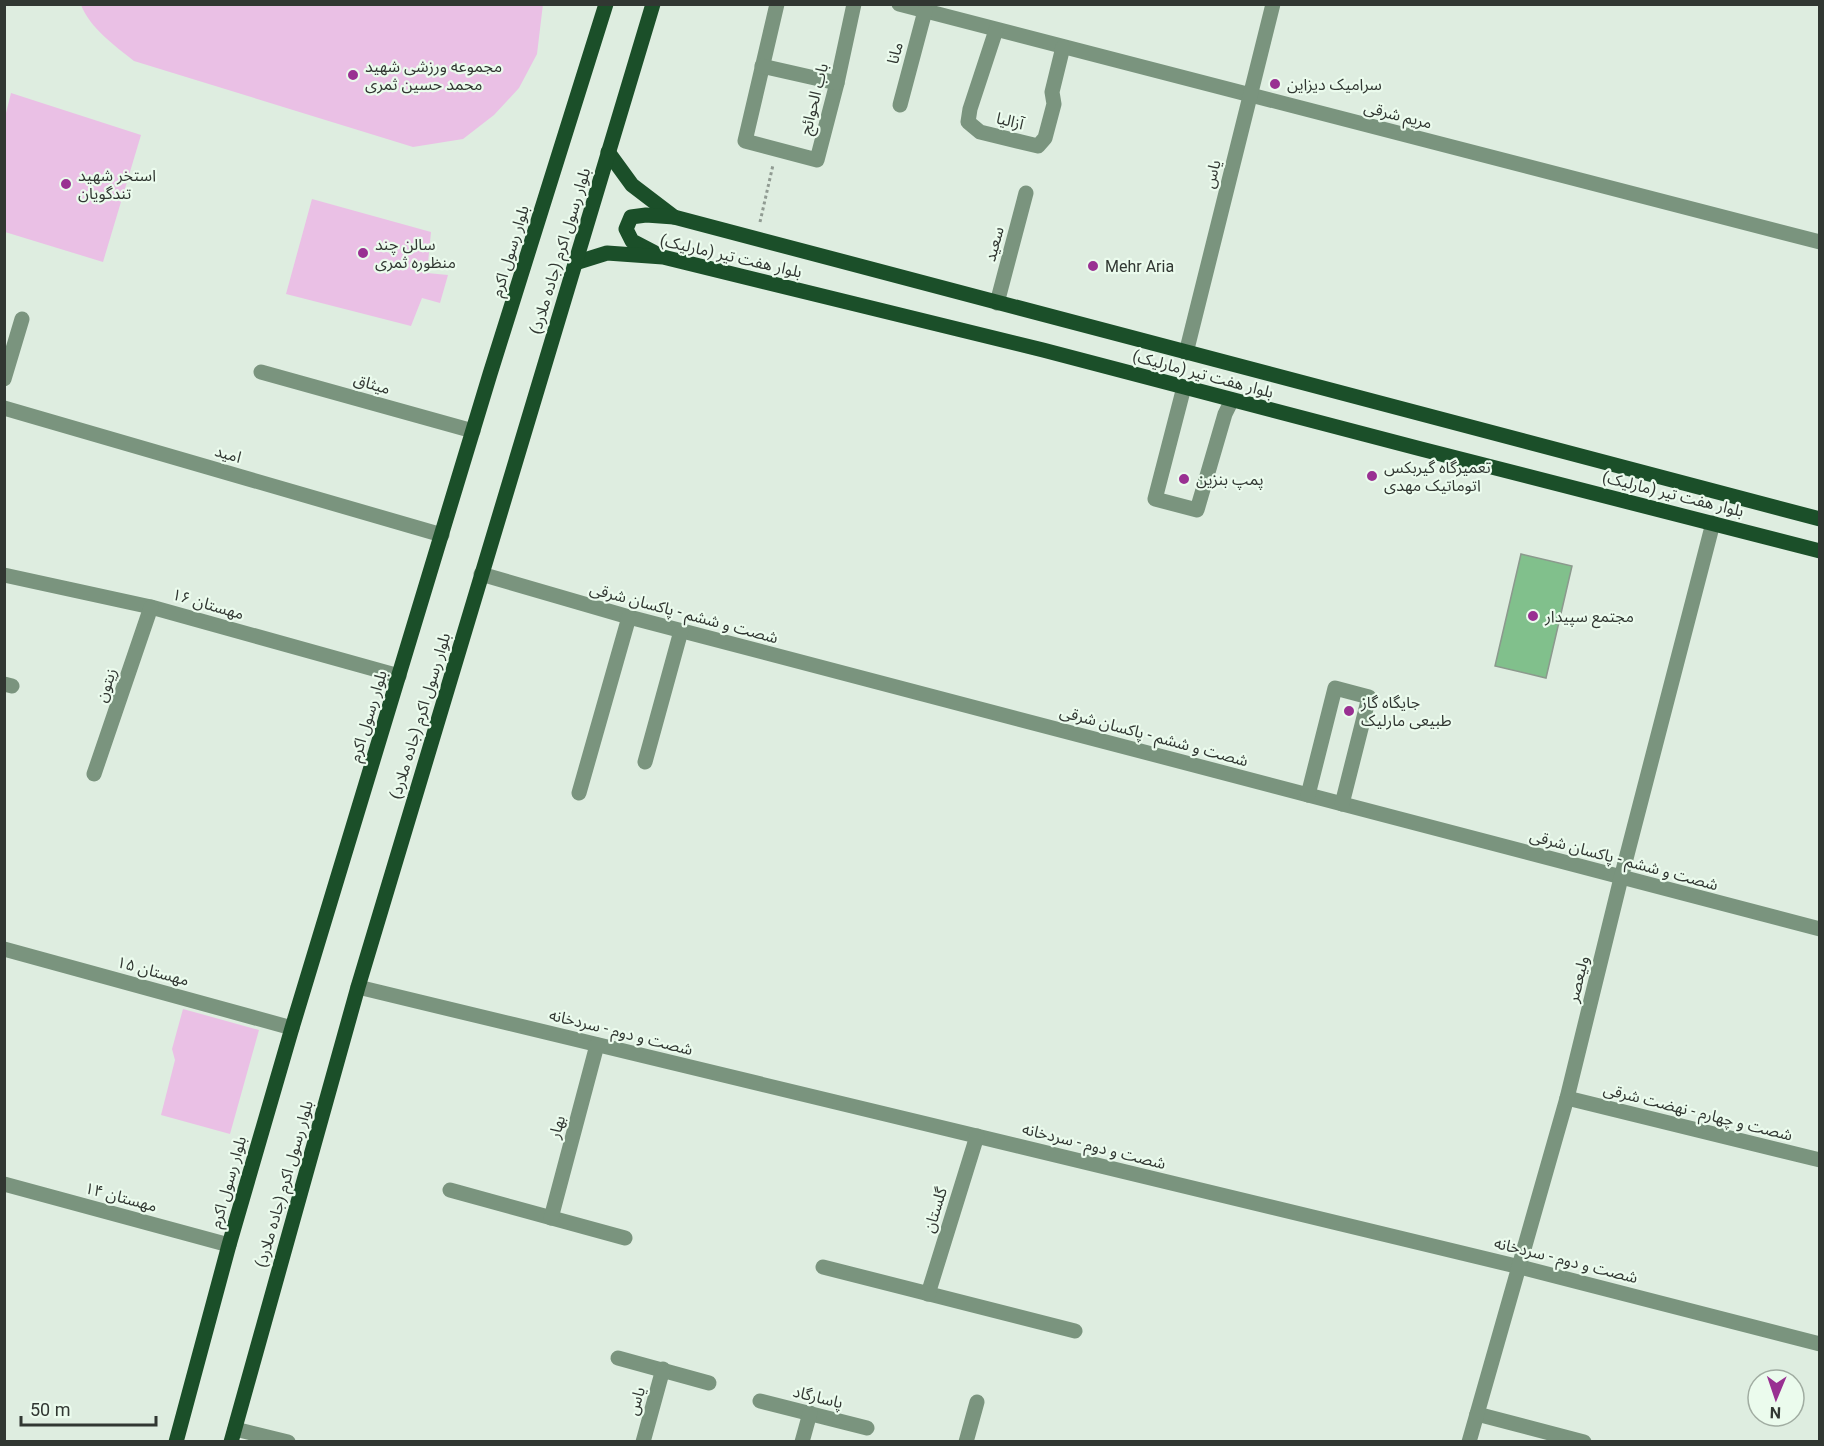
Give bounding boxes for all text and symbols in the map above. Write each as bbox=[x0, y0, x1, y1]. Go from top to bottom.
street label: مانا bbox=[883, 40, 907, 66]
place label: مجموعه ورزشی شهید محمد حسین ثمری bbox=[365, 57, 502, 94]
street label: باب الحوائج bbox=[796, 61, 835, 137]
marker: مجموعه ورزشی شهید محمد حسین ثمری bbox=[346, 68, 360, 82]
place label: سرامیک دیزاین bbox=[1287, 75, 1382, 94]
marker: سرامیک دیزاین bbox=[1268, 77, 1282, 91]
street label: مریم شرقی bbox=[1361, 97, 1434, 136]
street label: آزالیا bbox=[994, 108, 1027, 134]
street label: یاس bbox=[1199, 158, 1225, 190]
place label: استخر شهید تندگویان bbox=[78, 166, 156, 203]
street label: بلوار رسول اکرم (جاده ملارد) bbox=[526, 166, 597, 337]
marker: استخر شهید تندگویان bbox=[59, 177, 73, 191]
street label: بلوار رسول اکرم bbox=[487, 203, 536, 300]
street label: سعید bbox=[980, 224, 1008, 264]
street label: بلوار هفت تیر (مارلیک) bbox=[658, 230, 804, 282]
place label: سالن چند منظوره ثمری bbox=[375, 235, 456, 272]
marker: سالن چند منظوره ثمری bbox=[356, 246, 370, 260]
place label: Mehr Aria bbox=[1105, 257, 1174, 276]
marker: Mehr Aria bbox=[1086, 259, 1100, 273]
street label: بلوار هفت تیر (مارلیک) bbox=[1130, 346, 1276, 402]
street label: میثاق bbox=[351, 370, 393, 398]
street label: امید bbox=[213, 441, 243, 467]
place label: تعمیرگاه گیربکس اتوماتیک مهدی bbox=[1384, 458, 1491, 495]
street label: بلوار هفت تیر (مارلیک) bbox=[1600, 467, 1746, 521]
marker: تعمیرگاه گیربکس اتوماتیک مهدی bbox=[1365, 469, 1379, 483]
place label: پمپ بنزین bbox=[1196, 470, 1264, 490]
marker: پمپ بنزین bbox=[1177, 472, 1191, 486]
street label: شصت و ششم - پاکسان شرقی bbox=[587, 579, 780, 650]
street label: مهستان ۱۶ bbox=[170, 585, 246, 623]
place label: مجتمع سپیدار bbox=[1544, 607, 1634, 629]
marker: مجتمع سپیدار bbox=[1526, 609, 1540, 623]
street label: بلوار رسول اکرم (جاده ملارد) bbox=[386, 631, 457, 802]
street label: زیتون bbox=[91, 666, 121, 704]
street label: بلوار رسول اکرم bbox=[345, 668, 394, 765]
place label: جایگاه گاز طبیعی مارلیک bbox=[1360, 693, 1452, 730]
street label: شصت و ششم - پاکسان شرقی bbox=[1057, 702, 1250, 773]
marker: جایگاه گاز طبیعی مارلیک bbox=[1342, 704, 1356, 718]
street label: شصت و ششم - پاکسان شرقی bbox=[1527, 826, 1720, 897]
street label: مهستان ۱۵ bbox=[115, 952, 191, 990]
street label: ولیعصر bbox=[1563, 954, 1593, 1005]
street label: شصت و دوم - سردخانه bbox=[546, 1005, 695, 1062]
street label: شصت و چهارم - نهضت شرقی bbox=[1601, 1079, 1795, 1148]
street label: بلوار رسول اکرم (جاده ملارد) bbox=[251, 1098, 320, 1271]
street label: بهار bbox=[545, 1113, 569, 1142]
street label: شصت و دوم - سردخانه bbox=[1019, 1119, 1168, 1176]
street label: بلوار رسول اکرم bbox=[206, 1134, 253, 1231]
street label: مهستان ۱۴ bbox=[83, 1178, 159, 1216]
street label: گلستان bbox=[919, 1185, 951, 1235]
street label: شصت و دوم - سردخانه bbox=[1491, 1233, 1640, 1290]
north arrow bbox=[1746, 1368, 1806, 1428]
street label: پاسارگاد bbox=[791, 1382, 845, 1413]
street label: یاس bbox=[623, 1385, 649, 1417]
scale bar bbox=[21, 1389, 156, 1427]
text: 50 m bbox=[30, 1399, 70, 1420]
text: N bbox=[1770, 1403, 1781, 1422]

